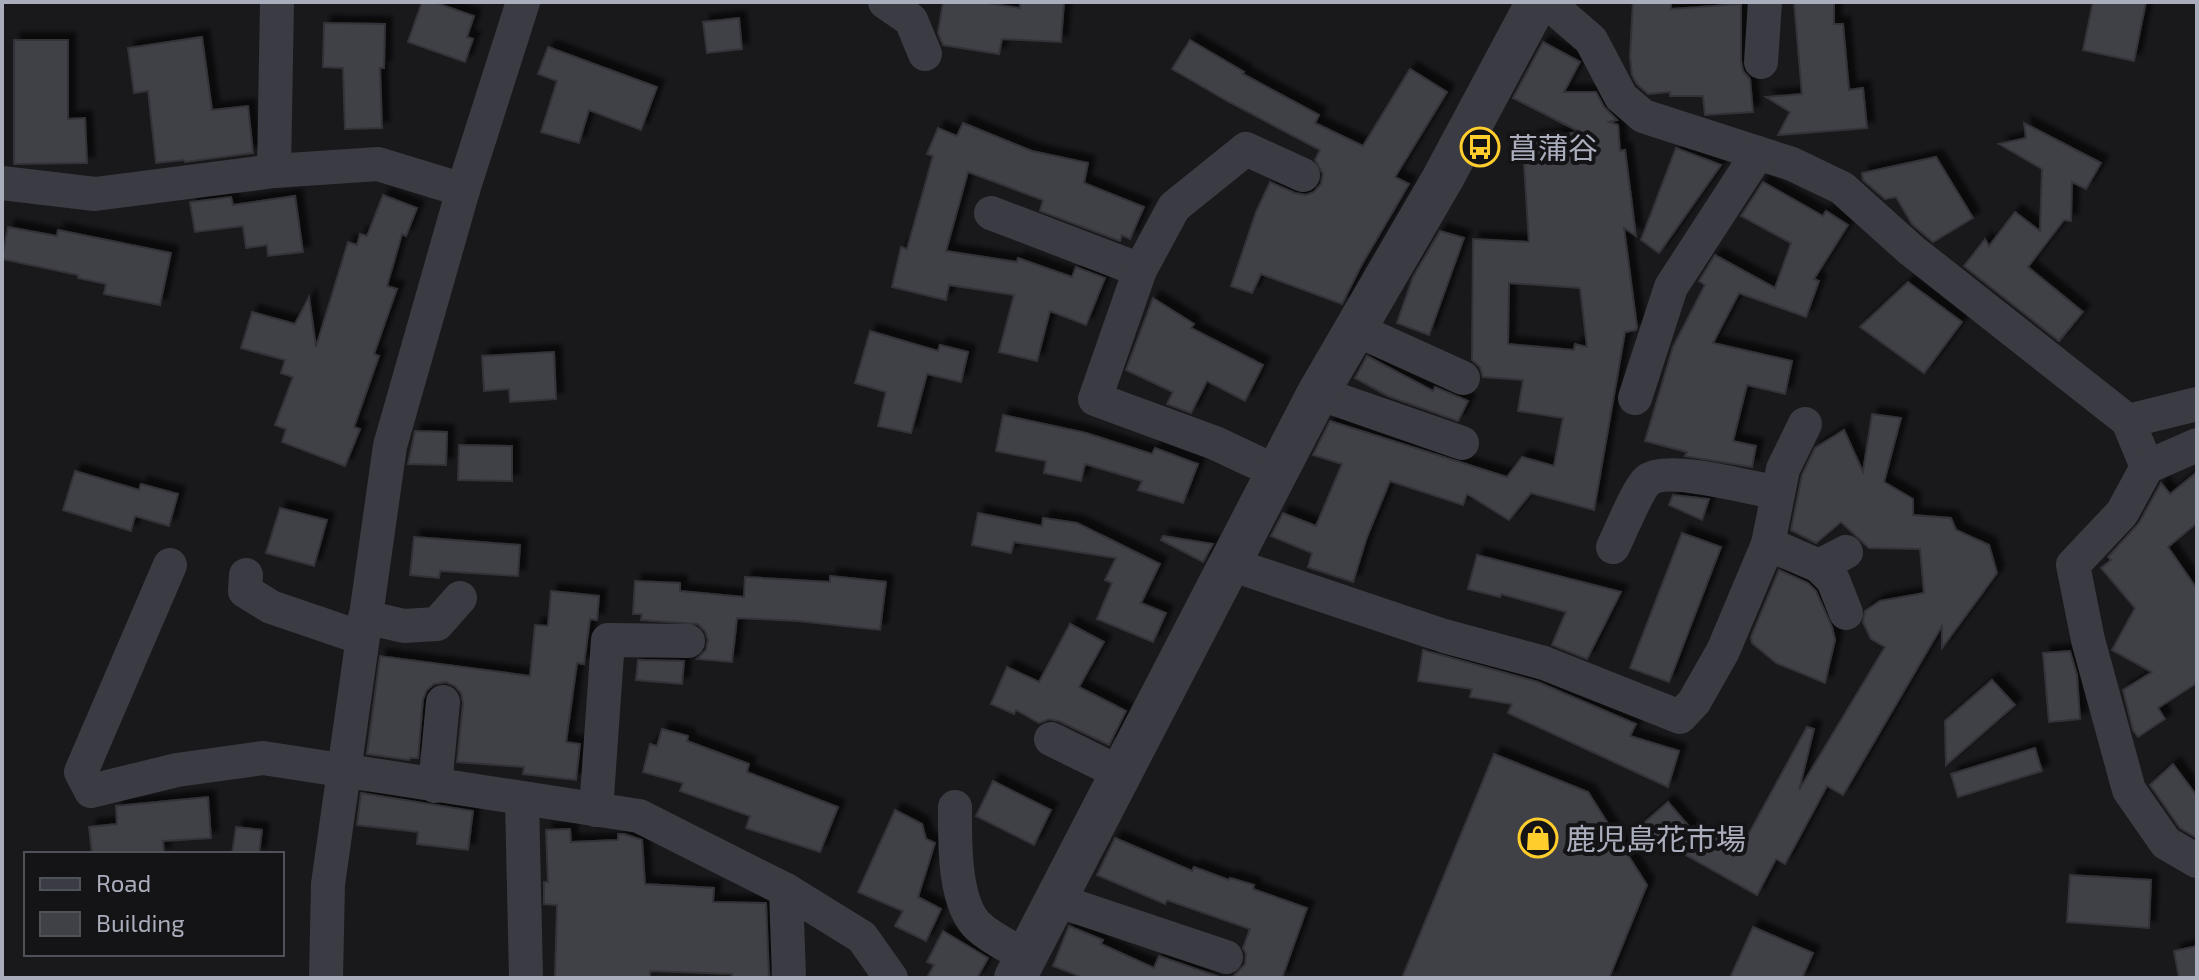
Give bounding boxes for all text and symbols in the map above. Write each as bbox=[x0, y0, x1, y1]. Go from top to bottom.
bus stop icon: 菖蒲谷 bbox=[1459, 126, 1501, 168]
place label: 菖蒲谷 bbox=[1508, 129, 1598, 165]
shop icon: 鹿児島花市場 bbox=[1517, 817, 1559, 859]
place label: 鹿児島花市場 bbox=[1566, 820, 1746, 856]
legend bbox=[24, 852, 284, 956]
text: Road bbox=[96, 868, 151, 897]
text: Building bbox=[96, 908, 185, 937]

